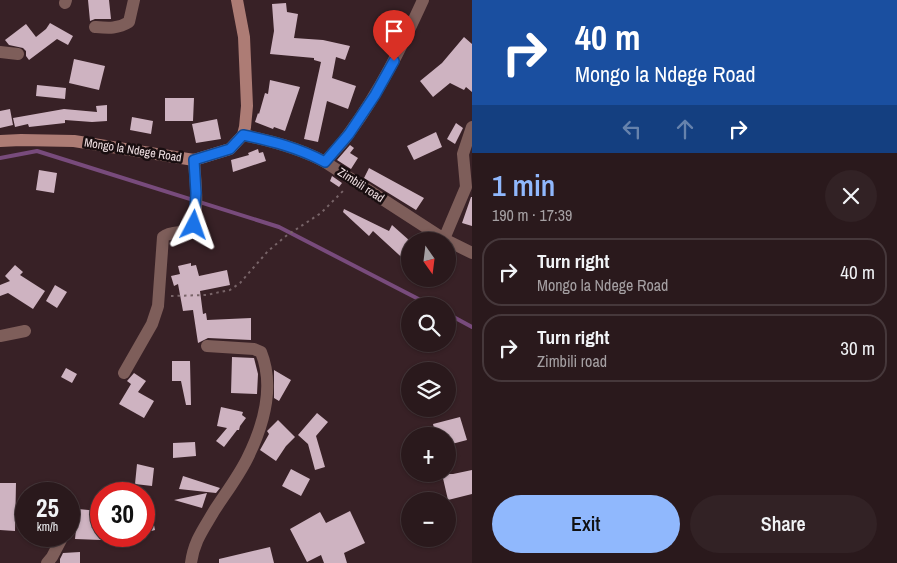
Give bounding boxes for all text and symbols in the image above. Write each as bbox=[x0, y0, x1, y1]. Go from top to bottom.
pin bbox=[373, 10, 415, 61]
text: 40 m bbox=[575, 14, 640, 61]
icon: arrive bbox=[380, 17, 408, 45]
icon: right bbox=[492, 20, 557, 85]
text: Mongo la Ndege Road bbox=[575, 59, 756, 89]
icon: left bbox=[618, 115, 646, 143]
icon: ahead bbox=[671, 115, 699, 143]
icon: right bbox=[724, 115, 752, 143]
street label: Mongo la Ndege Road bbox=[83, 134, 183, 166]
street label: Zimbili road bbox=[335, 164, 387, 206]
text: 1 min bbox=[492, 165, 555, 205]
button: close bbox=[825, 170, 877, 222]
position arrow bbox=[167, 198, 219, 250]
text: 190 m · 17:39 bbox=[492, 204, 572, 226]
north arrow bbox=[401, 232, 456, 288]
map controls bbox=[401, 232, 456, 547]
text: Turn right bbox=[537, 248, 609, 274]
icon: right bbox=[494, 258, 522, 286]
text: 40 m bbox=[840, 259, 875, 285]
text: Mongo la Ndege Road bbox=[537, 274, 668, 296]
button: search bbox=[401, 297, 456, 352]
text: Turn right bbox=[537, 324, 609, 350]
icon: right bbox=[494, 334, 522, 362]
text: 30 m bbox=[840, 335, 875, 361]
text: Zimbili road bbox=[537, 350, 607, 372]
button: layers bbox=[401, 362, 456, 417]
button: + bbox=[401, 427, 456, 482]
speed limit sign: 30 bbox=[90, 482, 155, 547]
text: 25 bbox=[36, 491, 59, 525]
button: − bbox=[401, 492, 456, 547]
button: Exit bbox=[492, 495, 680, 553]
button: Share bbox=[690, 495, 877, 553]
text: km/h bbox=[37, 519, 58, 535]

